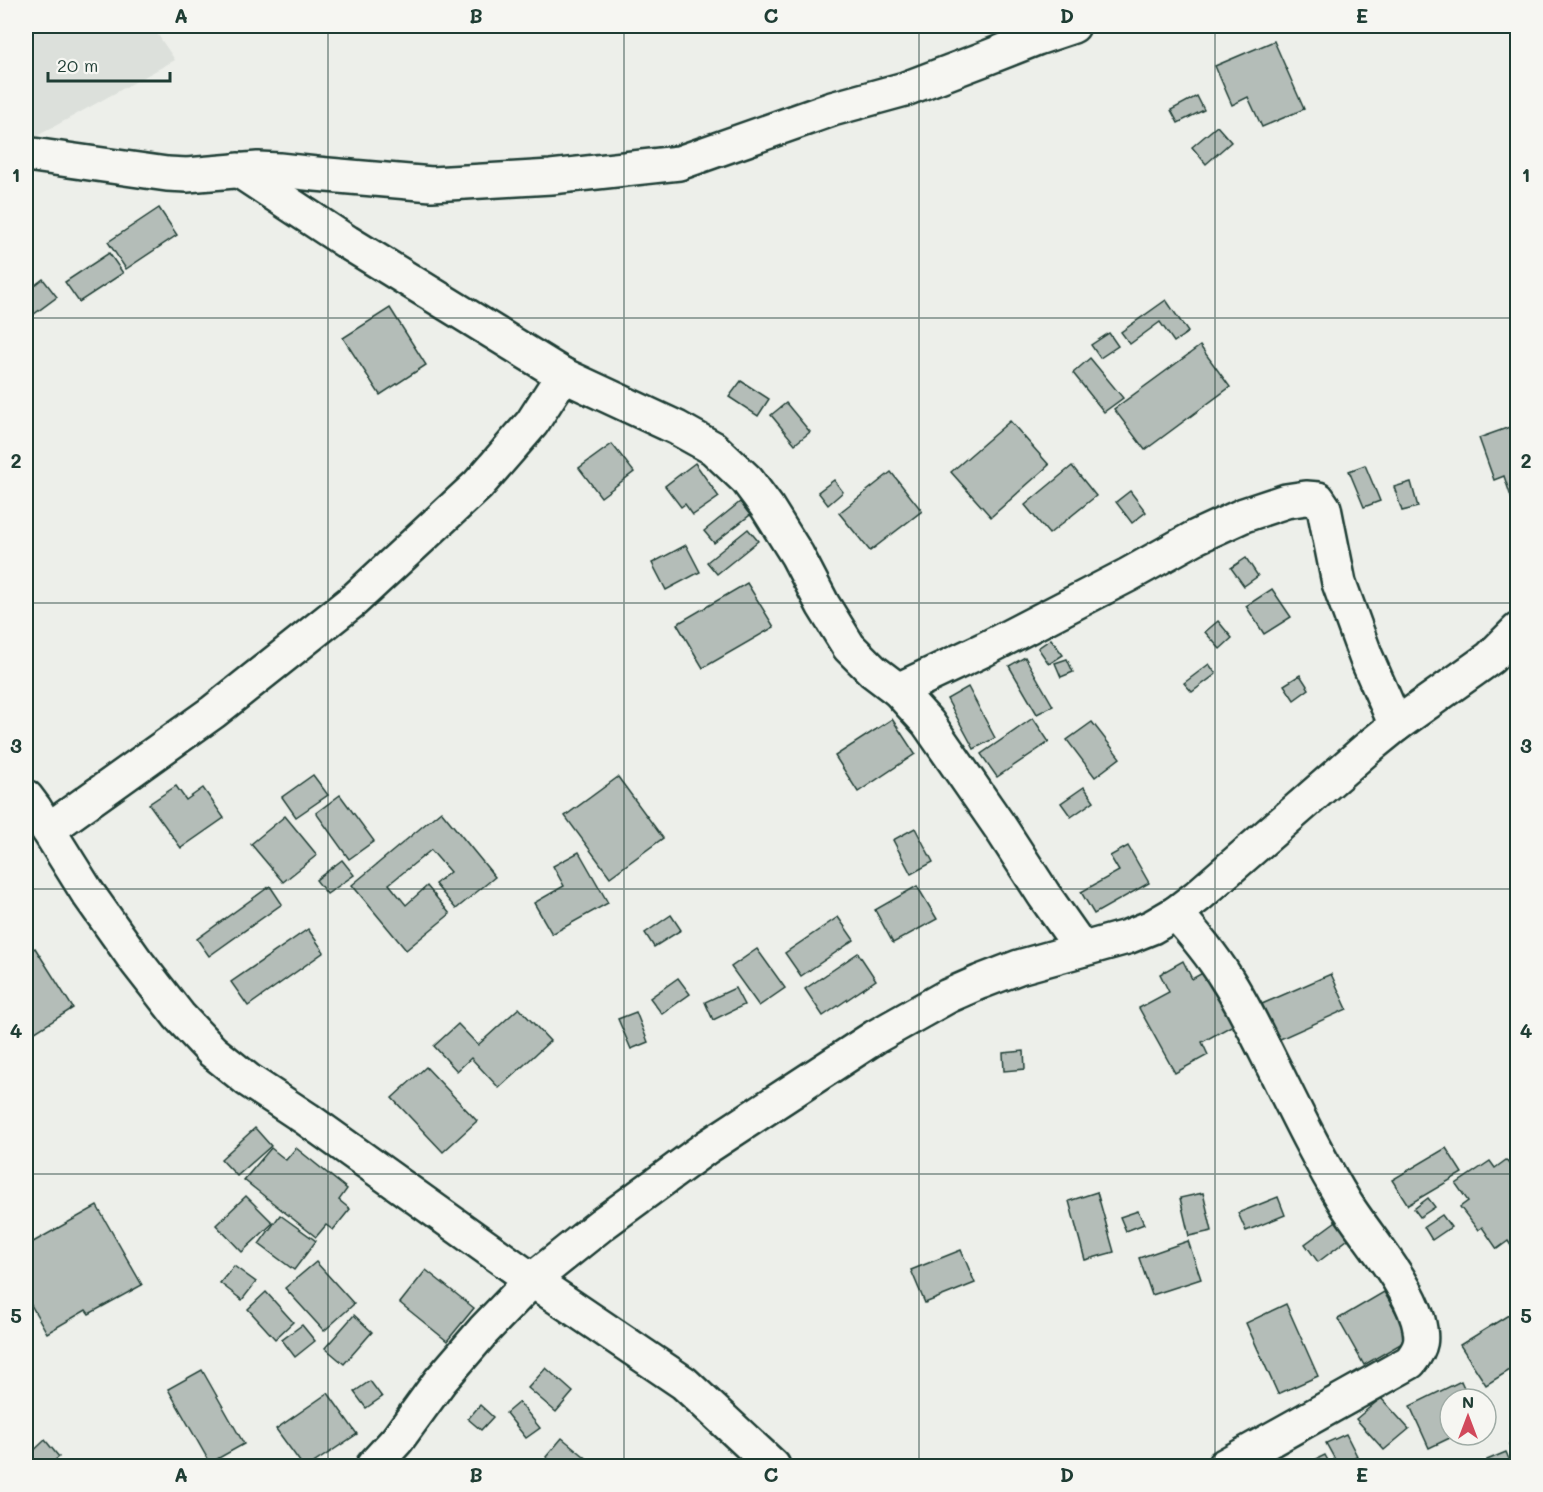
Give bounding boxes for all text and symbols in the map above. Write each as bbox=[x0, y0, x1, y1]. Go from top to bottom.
text: A bbox=[174, 2, 188, 28]
text: B bbox=[469, 2, 483, 28]
text: C bbox=[764, 2, 779, 28]
text: D bbox=[1060, 2, 1074, 28]
text: E bbox=[1356, 2, 1368, 28]
scale bar bbox=[48, 45, 170, 83]
text: 20 m bbox=[57, 53, 98, 77]
text: 1 bbox=[12, 161, 20, 187]
text: 1 bbox=[1522, 161, 1530, 187]
text: 2 bbox=[10, 447, 22, 473]
text: 2 bbox=[1520, 447, 1532, 473]
text: 3 bbox=[10, 732, 22, 758]
text: 3 bbox=[1520, 732, 1532, 758]
text: 4 bbox=[10, 1017, 23, 1043]
text: 4 bbox=[1520, 1017, 1533, 1043]
text: 5 bbox=[10, 1302, 22, 1328]
text: 5 bbox=[1520, 1302, 1532, 1328]
north arrow bbox=[1438, 1387, 1498, 1447]
text: N bbox=[1462, 1391, 1474, 1412]
text: A bbox=[174, 1461, 188, 1487]
text: B bbox=[469, 1461, 483, 1487]
text: C bbox=[764, 1461, 779, 1487]
text: D bbox=[1060, 1461, 1074, 1487]
text: E bbox=[1356, 1461, 1368, 1487]

